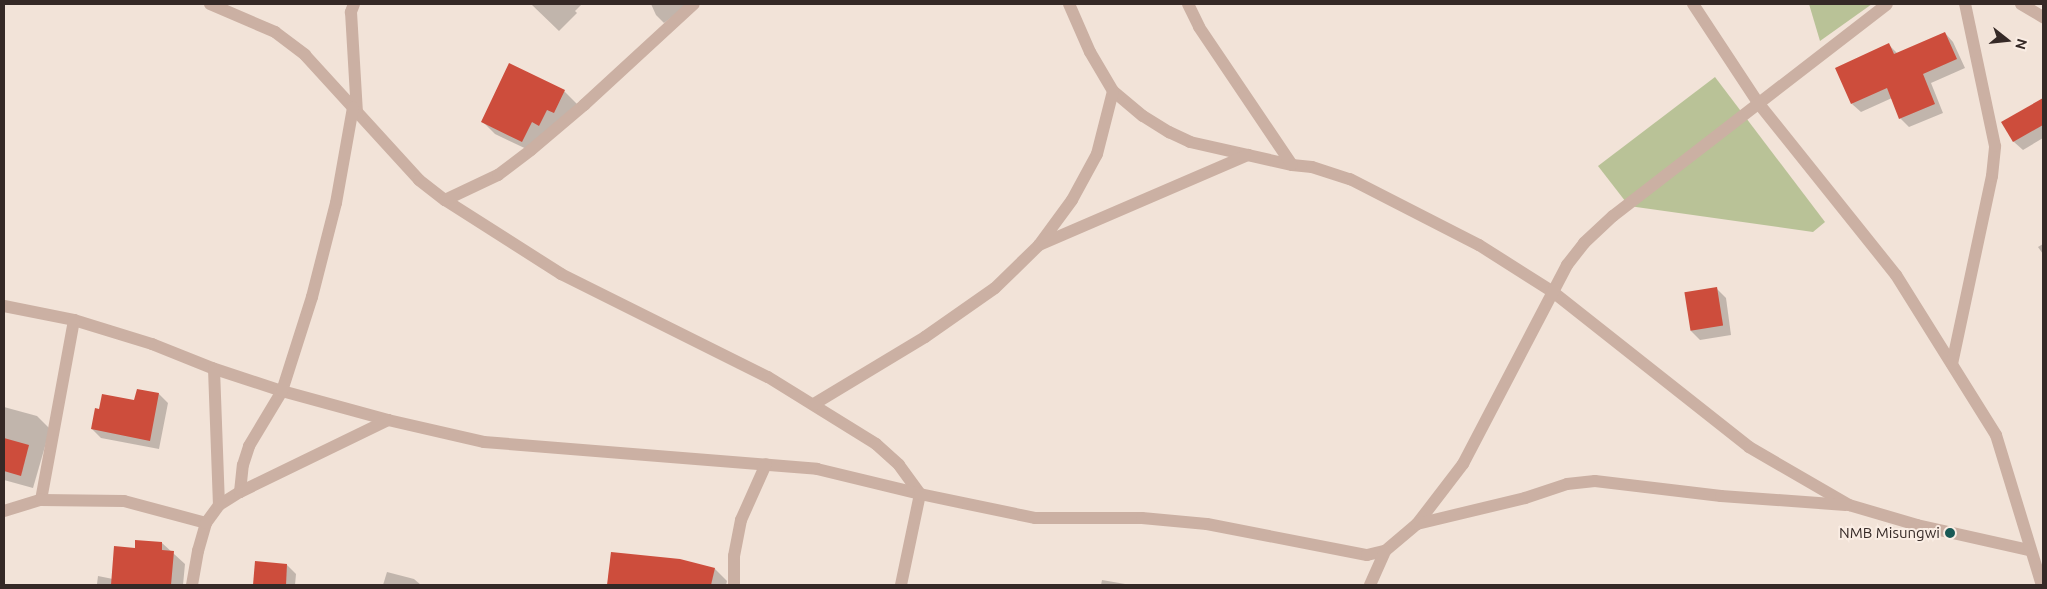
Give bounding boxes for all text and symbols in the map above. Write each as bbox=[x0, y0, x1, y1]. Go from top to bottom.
north arrow bbox=[1982, 15, 2032, 65]
text: N bbox=[2012, 37, 2031, 51]
place label: NMB Misungwi bbox=[1839, 524, 1940, 542]
marker: NMB Misungwi bbox=[1944, 527, 1956, 539]

